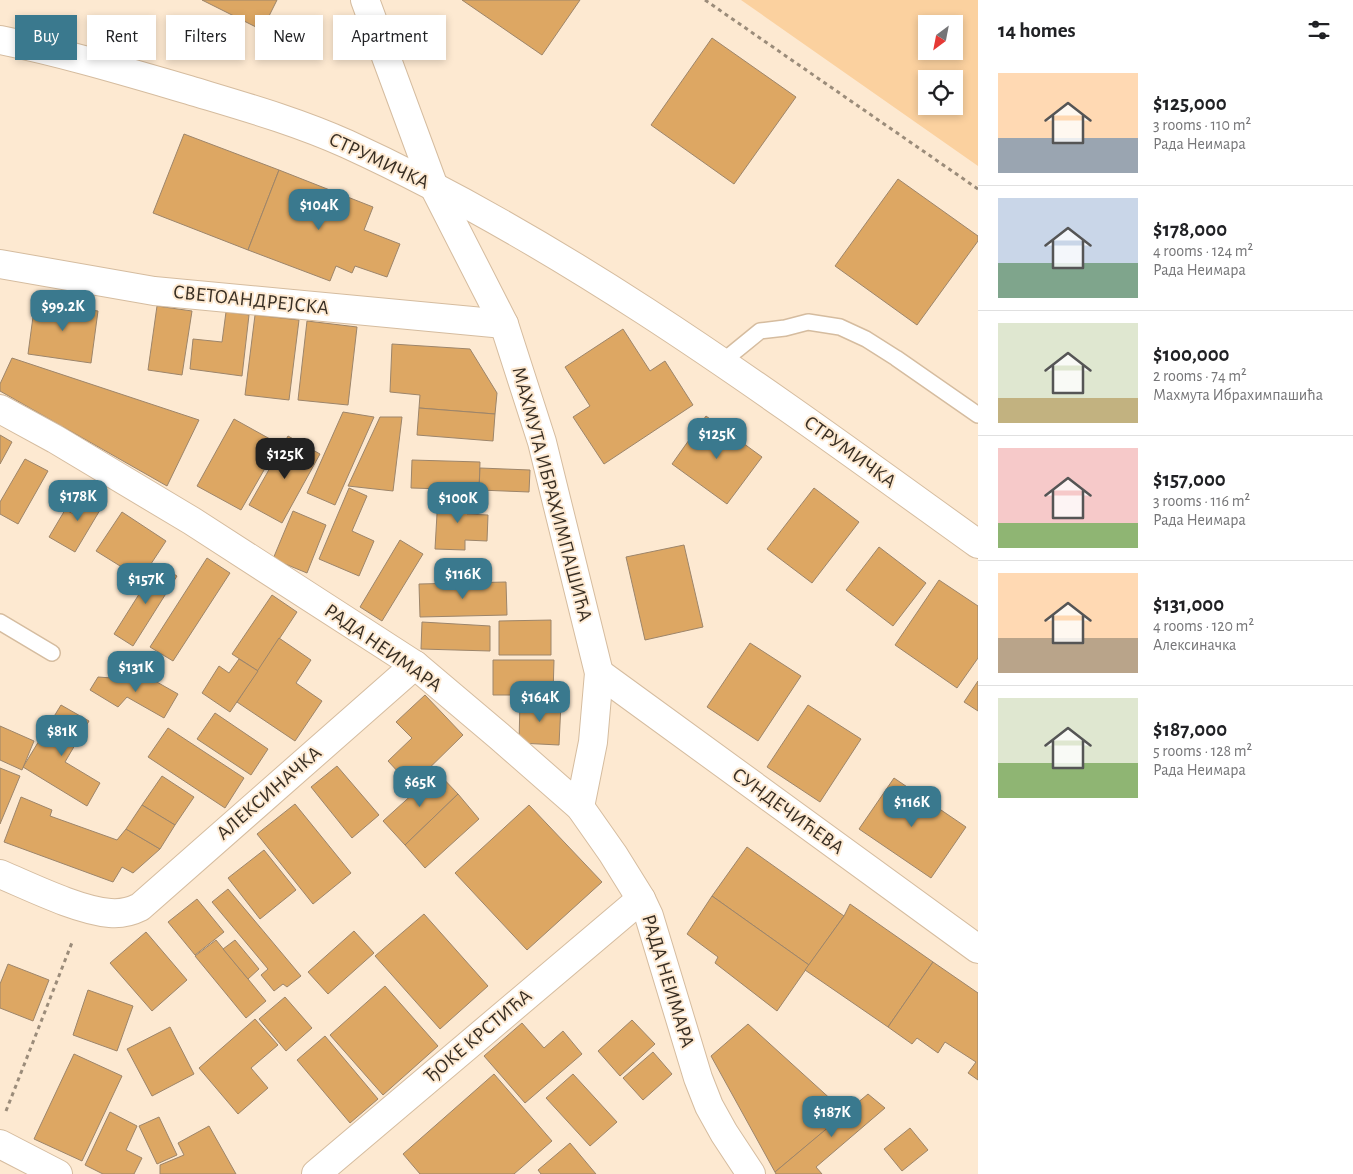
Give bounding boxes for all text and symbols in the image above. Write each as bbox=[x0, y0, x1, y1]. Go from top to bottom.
chip: Buy bbox=[15, 15, 77, 60]
chip: Rent bbox=[87, 15, 156, 60]
chip: Filters bbox=[166, 15, 245, 60]
chip: New bbox=[255, 15, 323, 60]
chip: Apartment bbox=[333, 15, 446, 60]
north arrow bbox=[918, 15, 962, 60]
map controls bbox=[918, 15, 963, 115]
icon: filters bbox=[1305, 16, 1333, 44]
text: 14 homes bbox=[998, 20, 1076, 41]
button: locate bbox=[918, 70, 963, 115]
icon: home bbox=[1038, 93, 1098, 153]
text: $125,000 bbox=[1153, 93, 1227, 114]
text: 3 rooms · 110 m² bbox=[1153, 117, 1251, 133]
street label: СТРУМИЧКА bbox=[326, 129, 432, 193]
text: Рада Неимара bbox=[1153, 136, 1246, 152]
pin: $104K bbox=[284, 188, 354, 231]
text: $104K bbox=[300, 197, 338, 213]
icon: home bbox=[1038, 218, 1098, 278]
text: $178,000 bbox=[1153, 219, 1227, 240]
text: 4 rooms · 124 m² bbox=[1153, 243, 1253, 259]
text: Рада Неимара bbox=[1153, 262, 1246, 278]
street label: СВЕТОАНДРЕЈСКА bbox=[172, 282, 330, 318]
pin: $99.2K bbox=[22, 290, 104, 332]
text: $99.2K bbox=[41, 298, 85, 314]
icon: home bbox=[1038, 343, 1098, 403]
text: $100,000 bbox=[1153, 344, 1230, 365]
street label: МАХМУТА ИБРАХИМПАШИЋА bbox=[508, 365, 596, 624]
text: 2 rooms · 74 m² bbox=[1153, 368, 1247, 384]
text: Махмута Ибрахимпашића bbox=[1153, 387, 1323, 403]
street label: СТРУМИЧКА bbox=[800, 412, 900, 492]
pin: $125K bbox=[682, 418, 752, 460]
text: $125K bbox=[699, 426, 735, 442]
pin: $125K bbox=[250, 438, 320, 480]
text: $125K bbox=[267, 446, 303, 462]
icon: home bbox=[1038, 468, 1098, 528]
text: $157,000 bbox=[1153, 469, 1226, 490]
pin: $178K bbox=[43, 480, 113, 522]
pin: $100K bbox=[423, 482, 493, 524]
text: $178K bbox=[59, 488, 97, 504]
text: $100K bbox=[439, 490, 477, 506]
text: 3 rooms · 116 m² bbox=[1153, 493, 1250, 509]
text: Рада Неимара bbox=[1153, 512, 1246, 528]
pin: $116K bbox=[428, 558, 498, 600]
pin: $157K bbox=[111, 562, 181, 605]
text: $116K bbox=[445, 566, 481, 582]
text: $157K bbox=[128, 571, 164, 587]
icon: home bbox=[1038, 593, 1098, 653]
text: $131,000 bbox=[1153, 594, 1224, 615]
street label: РАДА НЕИМАРА bbox=[321, 600, 445, 696]
text: 4 rooms · 120 m² bbox=[1153, 618, 1254, 634]
text: Алексиначка bbox=[1153, 637, 1236, 653]
pin: $131K bbox=[101, 650, 171, 693]
text: $131K bbox=[119, 659, 153, 675]
pin: $164K bbox=[505, 680, 575, 723]
text: $164K bbox=[521, 689, 559, 705]
pin: $81K bbox=[32, 714, 92, 757]
icon: home bbox=[1038, 718, 1098, 778]
text: $187,000 bbox=[1153, 719, 1227, 740]
text: $81K bbox=[47, 723, 77, 739]
street label: АЛЕКСИНАЧКА bbox=[213, 742, 325, 844]
text: 5 rooms · 128 m² bbox=[1153, 743, 1252, 759]
text: Рада Неимара bbox=[1153, 762, 1246, 778]
street label: СУНДЕЧИЋЕВА bbox=[728, 764, 848, 858]
pin: $65K bbox=[390, 766, 450, 808]
text: $65K bbox=[404, 774, 436, 790]
pin: $116K bbox=[877, 786, 947, 828]
text: $116K bbox=[894, 794, 930, 810]
street label: РАДА НЕИМАРА bbox=[638, 912, 698, 1050]
street label: ЂОКЕ КРСТИЋА bbox=[420, 985, 536, 1087]
pin: $187K bbox=[797, 1096, 867, 1138]
text: $187K bbox=[813, 1104, 851, 1120]

